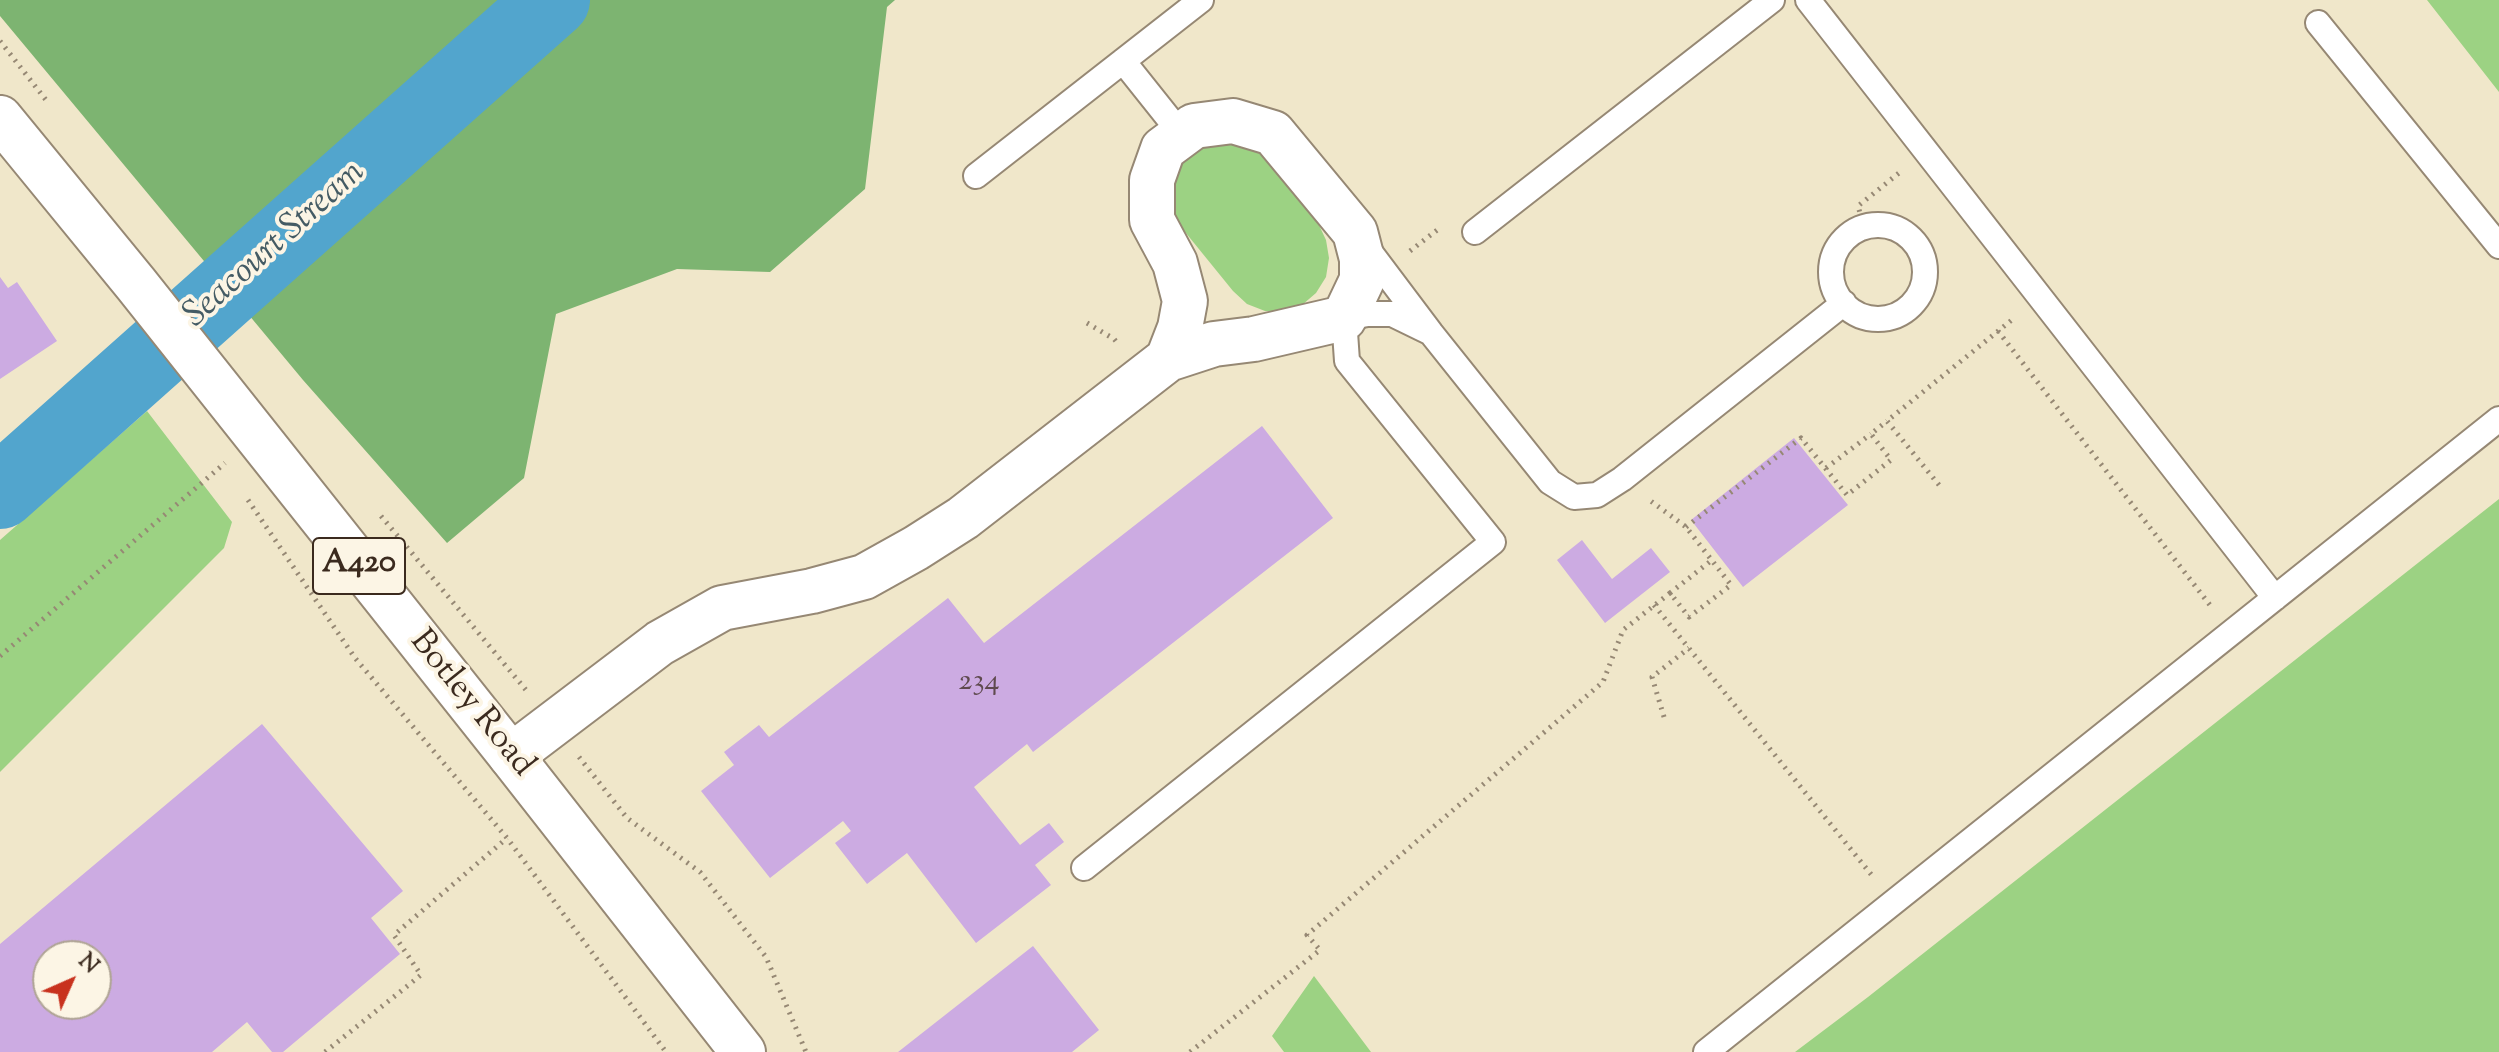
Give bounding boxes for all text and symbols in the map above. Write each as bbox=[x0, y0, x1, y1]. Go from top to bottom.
water label: Seacourt Stream bbox=[176, 153, 376, 339]
road number: A420 bbox=[313, 538, 405, 594]
street label: Botley Road bbox=[399, 624, 541, 786]
house number: 234 bbox=[958, 666, 1000, 702]
north arrow bbox=[32, 940, 112, 1020]
text: N bbox=[70, 947, 105, 982]

